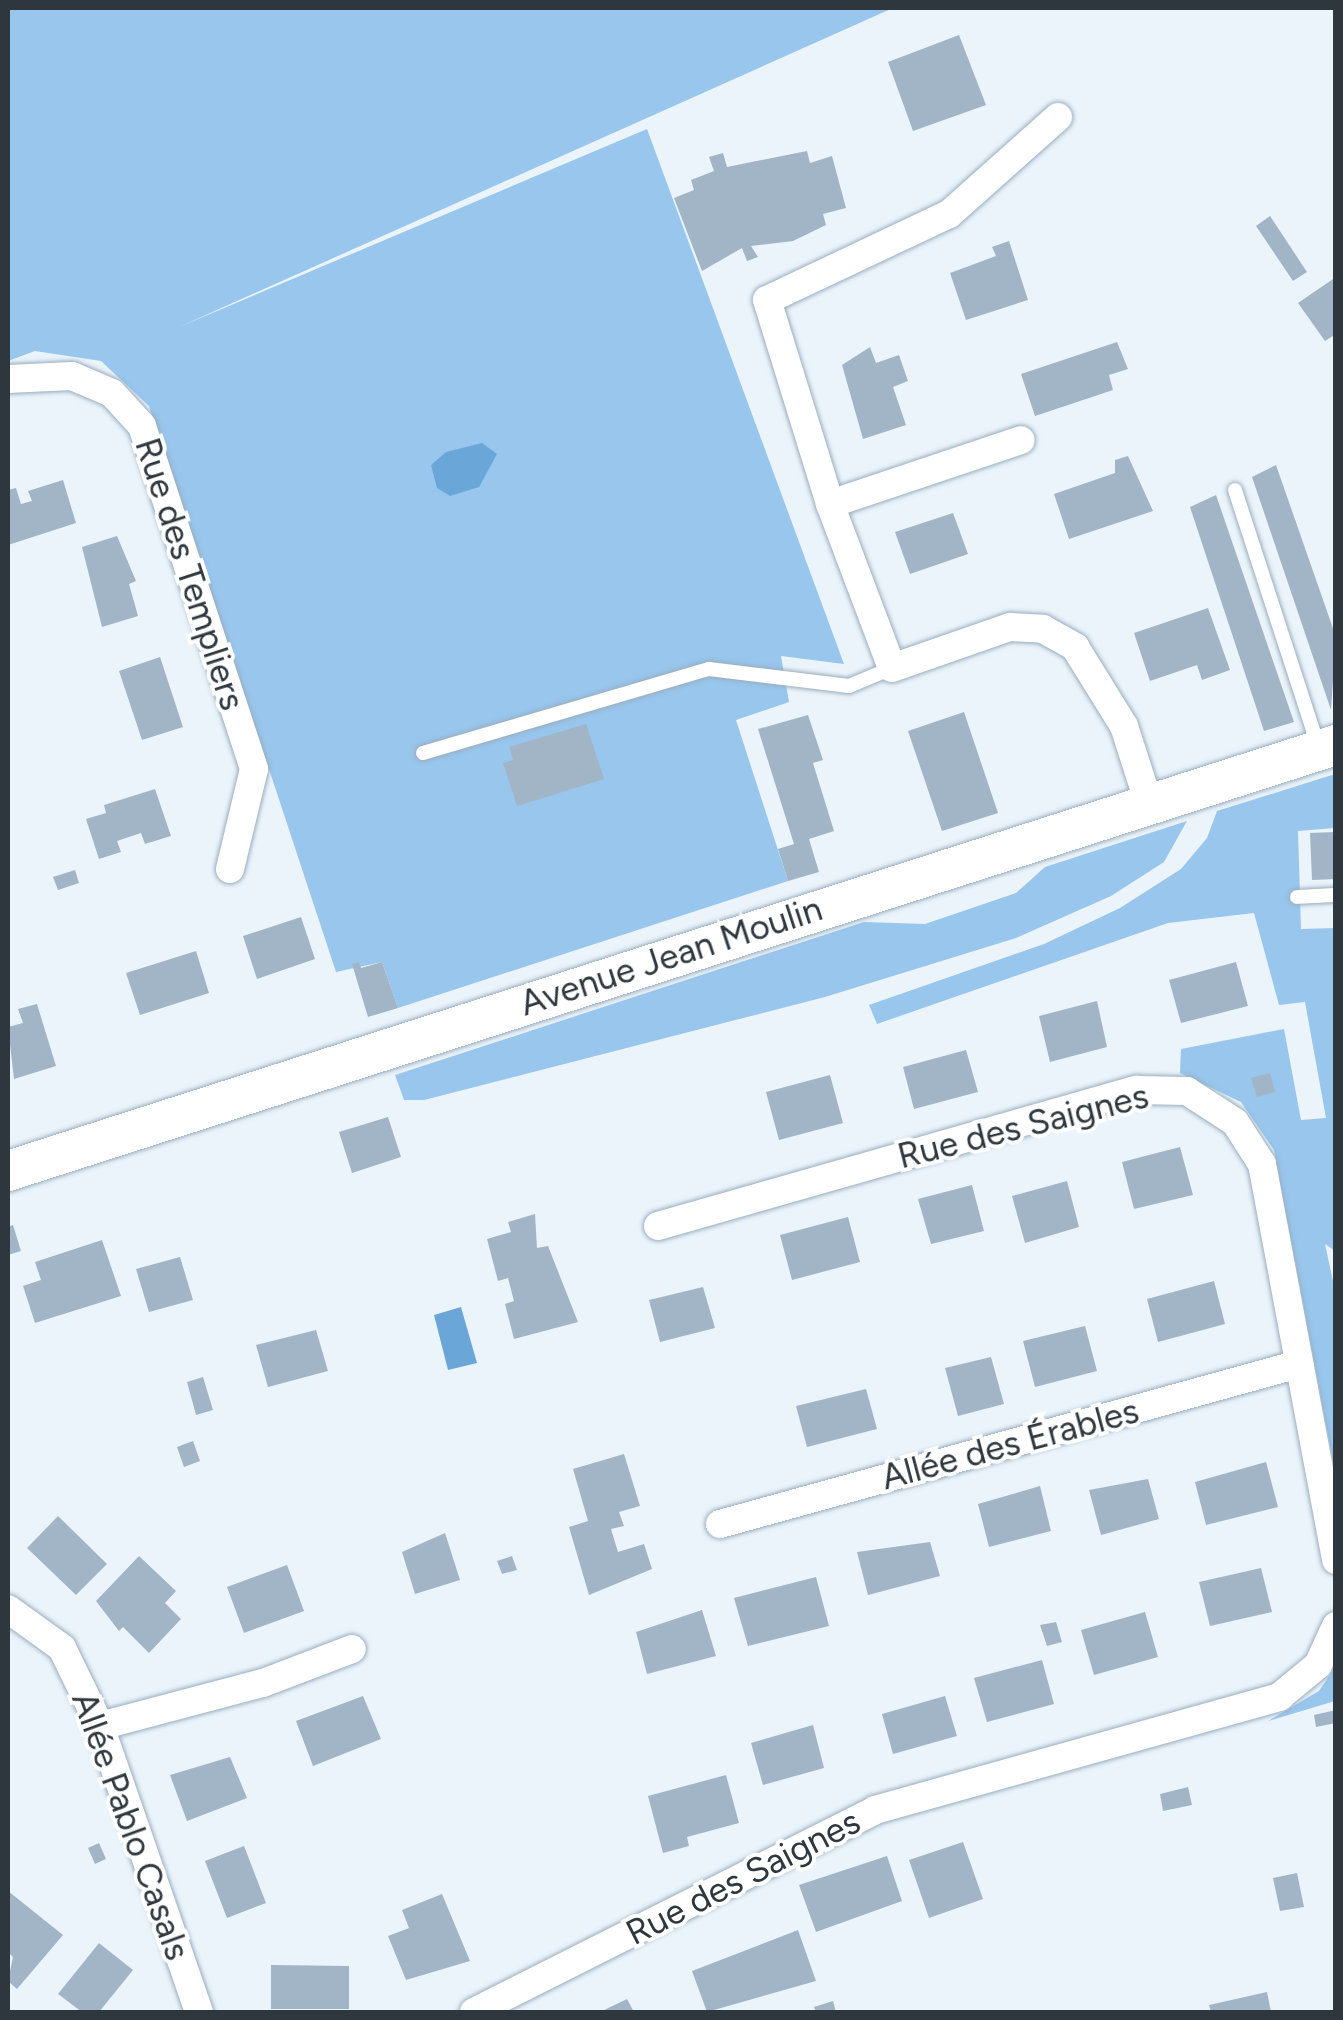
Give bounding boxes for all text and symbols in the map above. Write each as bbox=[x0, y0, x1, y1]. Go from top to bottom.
street label: Rue des Templiers bbox=[126, 433, 254, 715]
street label: Avenue Jean Moulin bbox=[515, 887, 827, 1025]
street label: Rue des Saignes bbox=[893, 1075, 1153, 1177]
street label: Allée des Érables bbox=[877, 1389, 1143, 1499]
street label: Allée Pablo Casals bbox=[63, 1686, 199, 1966]
street label: Rue des Saignes bbox=[619, 1800, 867, 1954]

